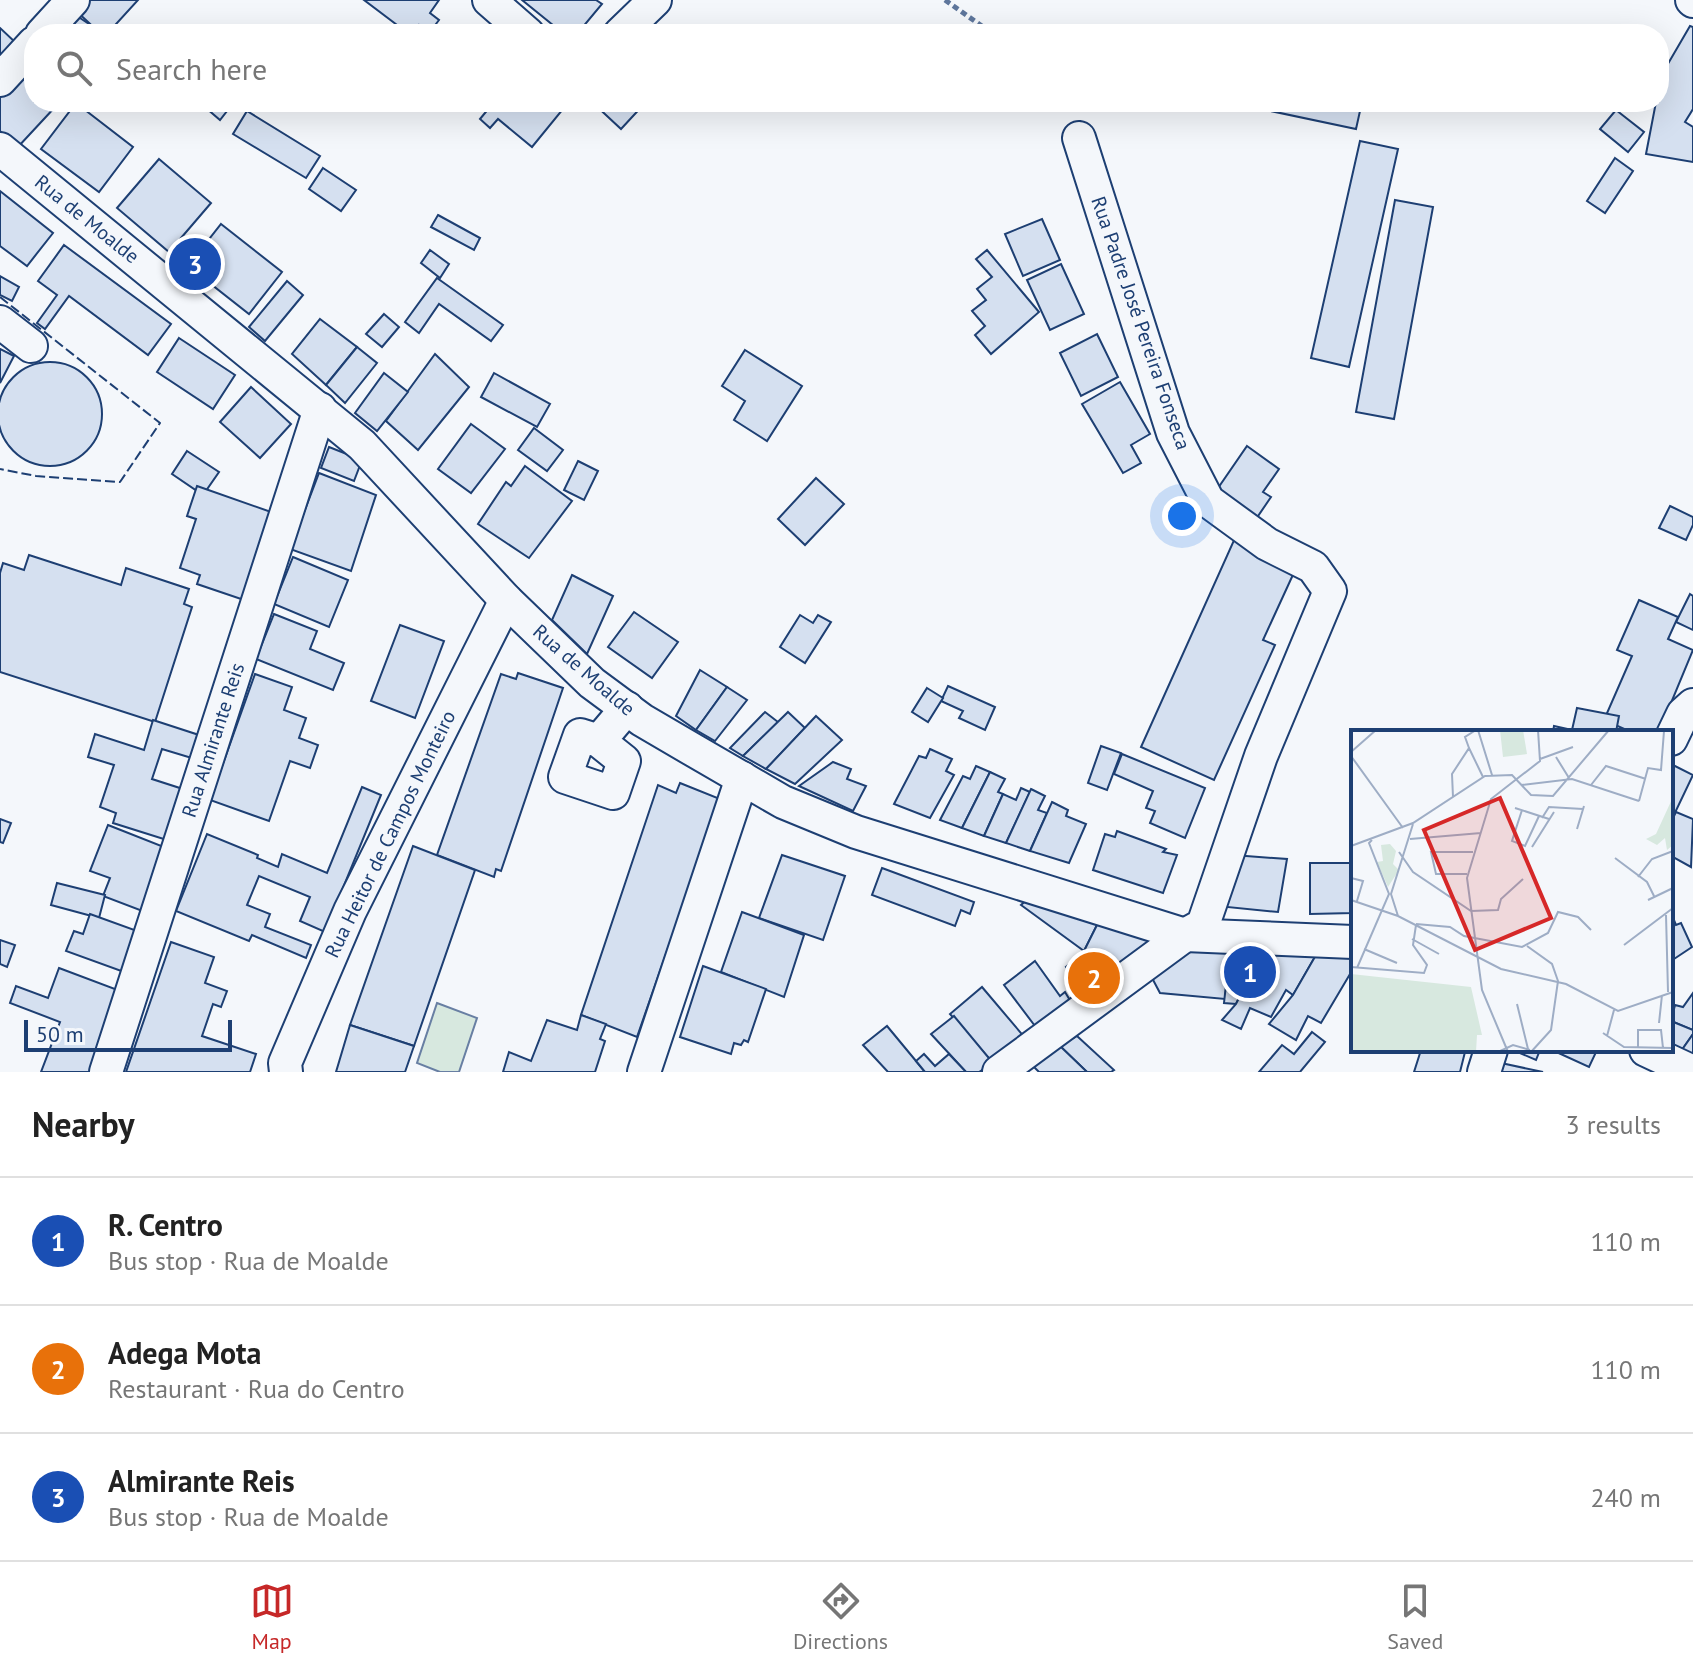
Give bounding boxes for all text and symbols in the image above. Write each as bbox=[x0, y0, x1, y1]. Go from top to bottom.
search box bbox=[24, 24, 1669, 112]
icon: search bbox=[52, 46, 96, 90]
text: Search here bbox=[116, 49, 267, 88]
street label: Rua de Moalde bbox=[29, 169, 145, 269]
street label: Rua Padre José Pereira Fonseca bbox=[1085, 193, 1197, 453]
pin: 3 bbox=[169, 234, 221, 294]
your location bbox=[1162, 496, 1202, 536]
street label: Rua de Moalde bbox=[527, 618, 641, 722]
street label: Rua Almirante Reis bbox=[176, 659, 250, 821]
street label: Rua Heitor de Campos Monteiro bbox=[319, 706, 461, 962]
inset map bbox=[1351, 730, 1673, 1052]
pin: 1 bbox=[1224, 942, 1276, 1002]
pin: 2 bbox=[1068, 948, 1120, 1008]
scale bar bbox=[24, 1016, 232, 1052]
text: 50 m bbox=[36, 1020, 84, 1048]
text: Nearby bbox=[32, 1102, 134, 1146]
text: 3 results bbox=[1566, 1108, 1661, 1141]
text: R. Centro bbox=[108, 1205, 223, 1244]
text: 1 bbox=[51, 1225, 65, 1258]
text: 110 m bbox=[1590, 1225, 1661, 1258]
text: Bus stop · Rua de Moalde bbox=[108, 1244, 389, 1277]
text: Adega Mota bbox=[108, 1333, 261, 1372]
text: 2 bbox=[51, 1353, 65, 1386]
text: 110 m bbox=[1590, 1353, 1661, 1386]
text: Restaurant · Rua do Centro bbox=[108, 1372, 405, 1405]
text: Almirante Reis bbox=[108, 1461, 295, 1500]
text: 3 bbox=[51, 1481, 65, 1514]
text: 240 m bbox=[1590, 1481, 1661, 1514]
text: Bus stop · Rua de Moalde bbox=[108, 1500, 389, 1533]
tab: Map bbox=[250, 1579, 294, 1655]
tab: Directions bbox=[793, 1579, 888, 1655]
tab: Saved bbox=[1387, 1579, 1443, 1655]

